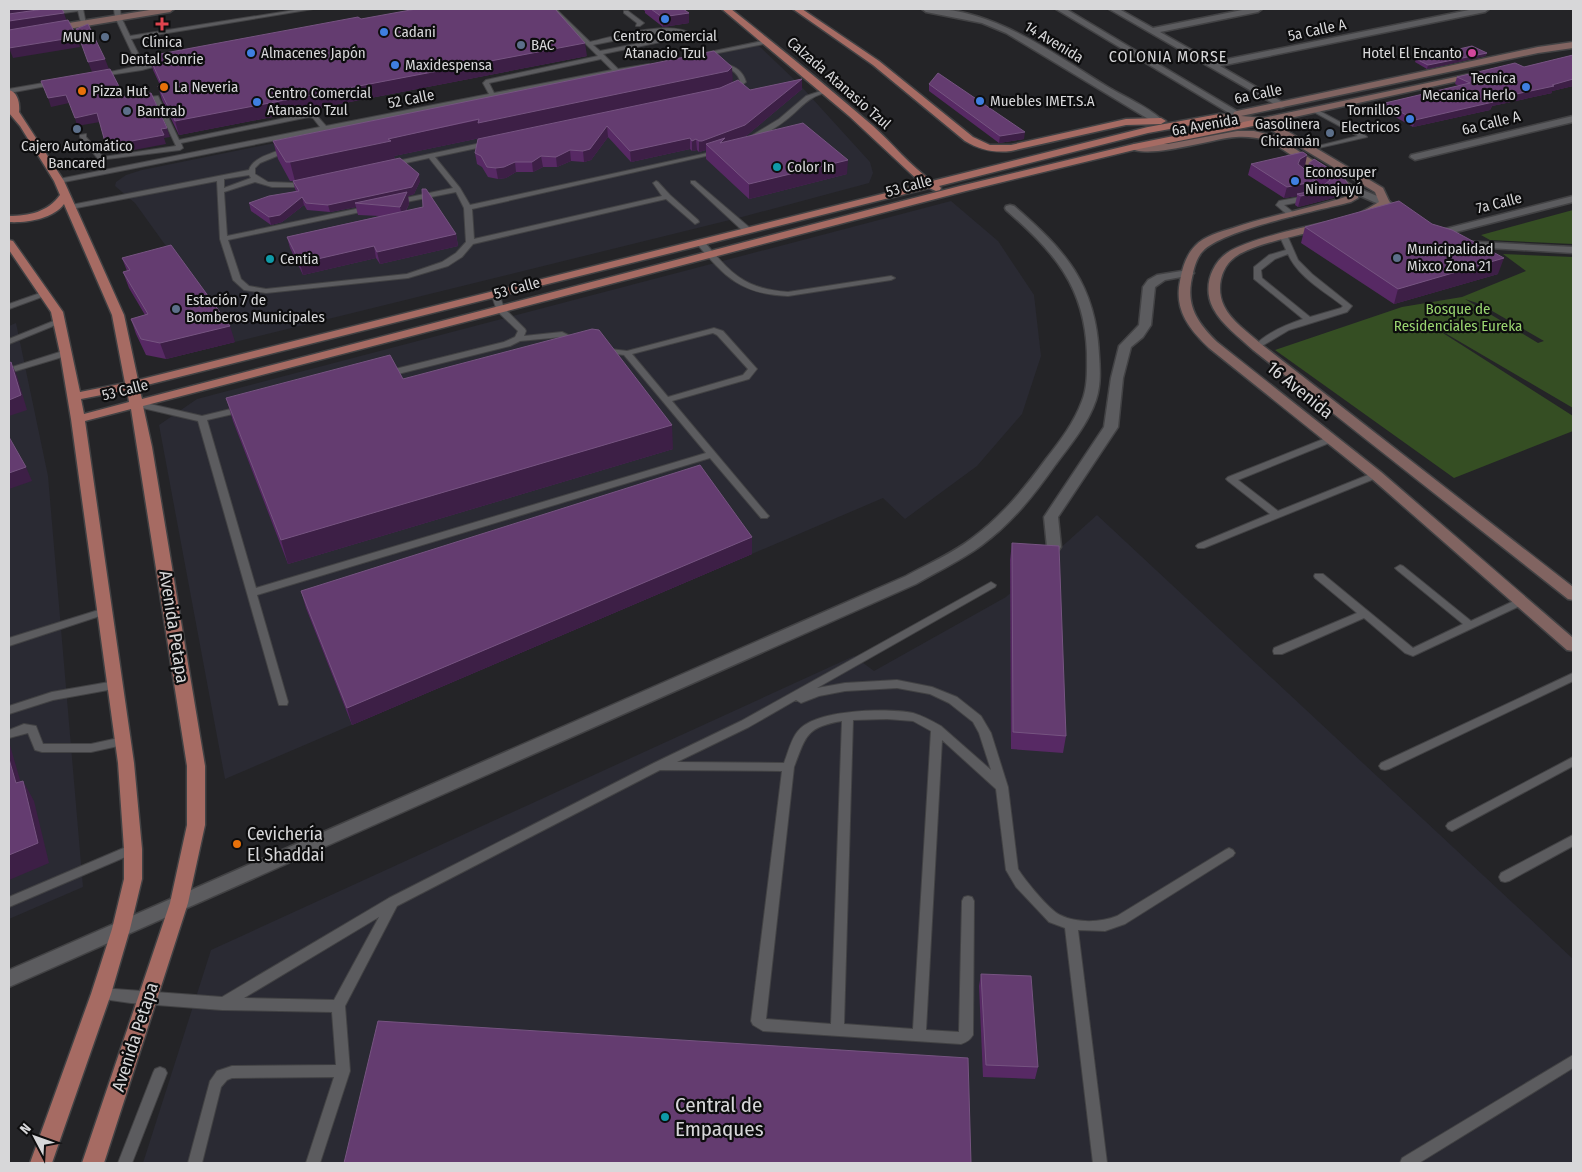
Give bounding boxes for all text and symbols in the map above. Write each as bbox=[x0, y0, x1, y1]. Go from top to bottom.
marker: Centro Comercial Atanacio Tzul bbox=[659, 13, 671, 25]
street label: 5a Calle A bbox=[1286, 15, 1348, 45]
marker: Clínica Dental Sonrie bbox=[155, 17, 169, 31]
street label: 14 Avenida bbox=[1021, 17, 1087, 67]
place label: Cadani bbox=[394, 23, 436, 41]
marker: Cadani bbox=[378, 26, 390, 38]
place label: Centro Comercial Atanacio Tzul bbox=[613, 27, 717, 62]
place label: MUNI bbox=[62, 28, 95, 46]
marker: MUNI bbox=[99, 31, 111, 43]
place label: Clínica Dental Sonrie bbox=[120, 33, 204, 68]
street label: Calzada Atanasio Tzul bbox=[783, 33, 895, 133]
place label: BAC bbox=[531, 36, 555, 54]
marker: BAC bbox=[515, 39, 527, 51]
place label: Almacenes Japón bbox=[261, 44, 366, 62]
place label: Hotel El Encanto bbox=[1362, 44, 1462, 62]
marker: Almacenes Japón bbox=[245, 47, 257, 59]
district label: COLONIA MORSE bbox=[1109, 47, 1227, 66]
marker: Hotel El Encanto bbox=[1466, 47, 1478, 59]
place label: Maxidespensa bbox=[405, 56, 492, 74]
marker: Maxidespensa bbox=[389, 59, 401, 71]
place label: Tecnica Mecanica Herlo bbox=[1422, 69, 1516, 104]
place label: La Neveria bbox=[174, 78, 238, 96]
street label: 6a Calle bbox=[1233, 80, 1283, 108]
marker: La Neveria bbox=[158, 81, 170, 93]
marker: Tecnica Mecanica Herlo bbox=[1520, 81, 1532, 93]
place label: Pizza Hut bbox=[92, 82, 148, 100]
place label: Centro Comercial Atanasio Tzul bbox=[267, 84, 371, 119]
marker: Pizza Hut bbox=[76, 85, 88, 97]
street label: 52 Calle bbox=[386, 86, 436, 112]
place label: Muebles IMET.S.A bbox=[990, 92, 1095, 110]
marker: Muebles IMET.S.A bbox=[974, 95, 986, 107]
marker: Centro Comercial Atanasio Tzul bbox=[251, 96, 263, 108]
place label: Tornillos Electricos bbox=[1341, 101, 1400, 136]
place label: Bantrab bbox=[137, 102, 185, 120]
marker: Bantrab bbox=[121, 105, 133, 117]
street label: 6a Calle A bbox=[1460, 107, 1522, 139]
street label: 6a Avenida bbox=[1170, 110, 1240, 140]
marker: Tornillos Electricos bbox=[1404, 113, 1416, 125]
place label: Gasolinera Chicamán bbox=[1255, 115, 1320, 150]
marker: Cajero Automático Bancared bbox=[71, 123, 83, 135]
marker: Gasolinera Chicamán bbox=[1324, 127, 1336, 139]
place label: Cajero Automático Bancared bbox=[21, 137, 133, 172]
place label: Color In bbox=[787, 158, 835, 176]
marker: Color In bbox=[771, 161, 783, 173]
place label: Econosuper Nimajuyú bbox=[1305, 163, 1377, 198]
street label: 53 Calle bbox=[884, 171, 934, 201]
marker: Econosuper Nimajuyú bbox=[1289, 175, 1301, 187]
street label: 7a Calle bbox=[1474, 189, 1524, 217]
place label: Municipalidad Mixco Zona 21 bbox=[1407, 240, 1494, 275]
place label: Centia bbox=[280, 250, 319, 268]
marker: Municipalidad Mixco Zona 21 bbox=[1391, 252, 1403, 264]
marker: Centia bbox=[264, 253, 276, 265]
street label: 53 Calle bbox=[492, 273, 542, 303]
place label: Estación 7 de Bomberos Municipales bbox=[186, 291, 325, 326]
park label: Bosque de Residenciales Eureka bbox=[1394, 300, 1522, 335]
marker: Estación 7 de Bomberos Municipales bbox=[170, 303, 182, 315]
street label: 16 Avenida bbox=[1262, 357, 1338, 424]
street label: 53 Calle bbox=[100, 376, 150, 404]
street label: Avenida Petapa bbox=[154, 569, 194, 685]
place label: Cevichería El Shaddai bbox=[247, 823, 324, 866]
marker: Cevichería El Shaddai bbox=[231, 838, 243, 850]
street label: Avenida Petapa bbox=[107, 979, 163, 1094]
place label: Central de Empaques bbox=[675, 1092, 764, 1142]
marker: Central de Empaques bbox=[659, 1111, 671, 1123]
north arrow bbox=[10, 1112, 60, 1162]
text: N bbox=[16, 1120, 35, 1138]

